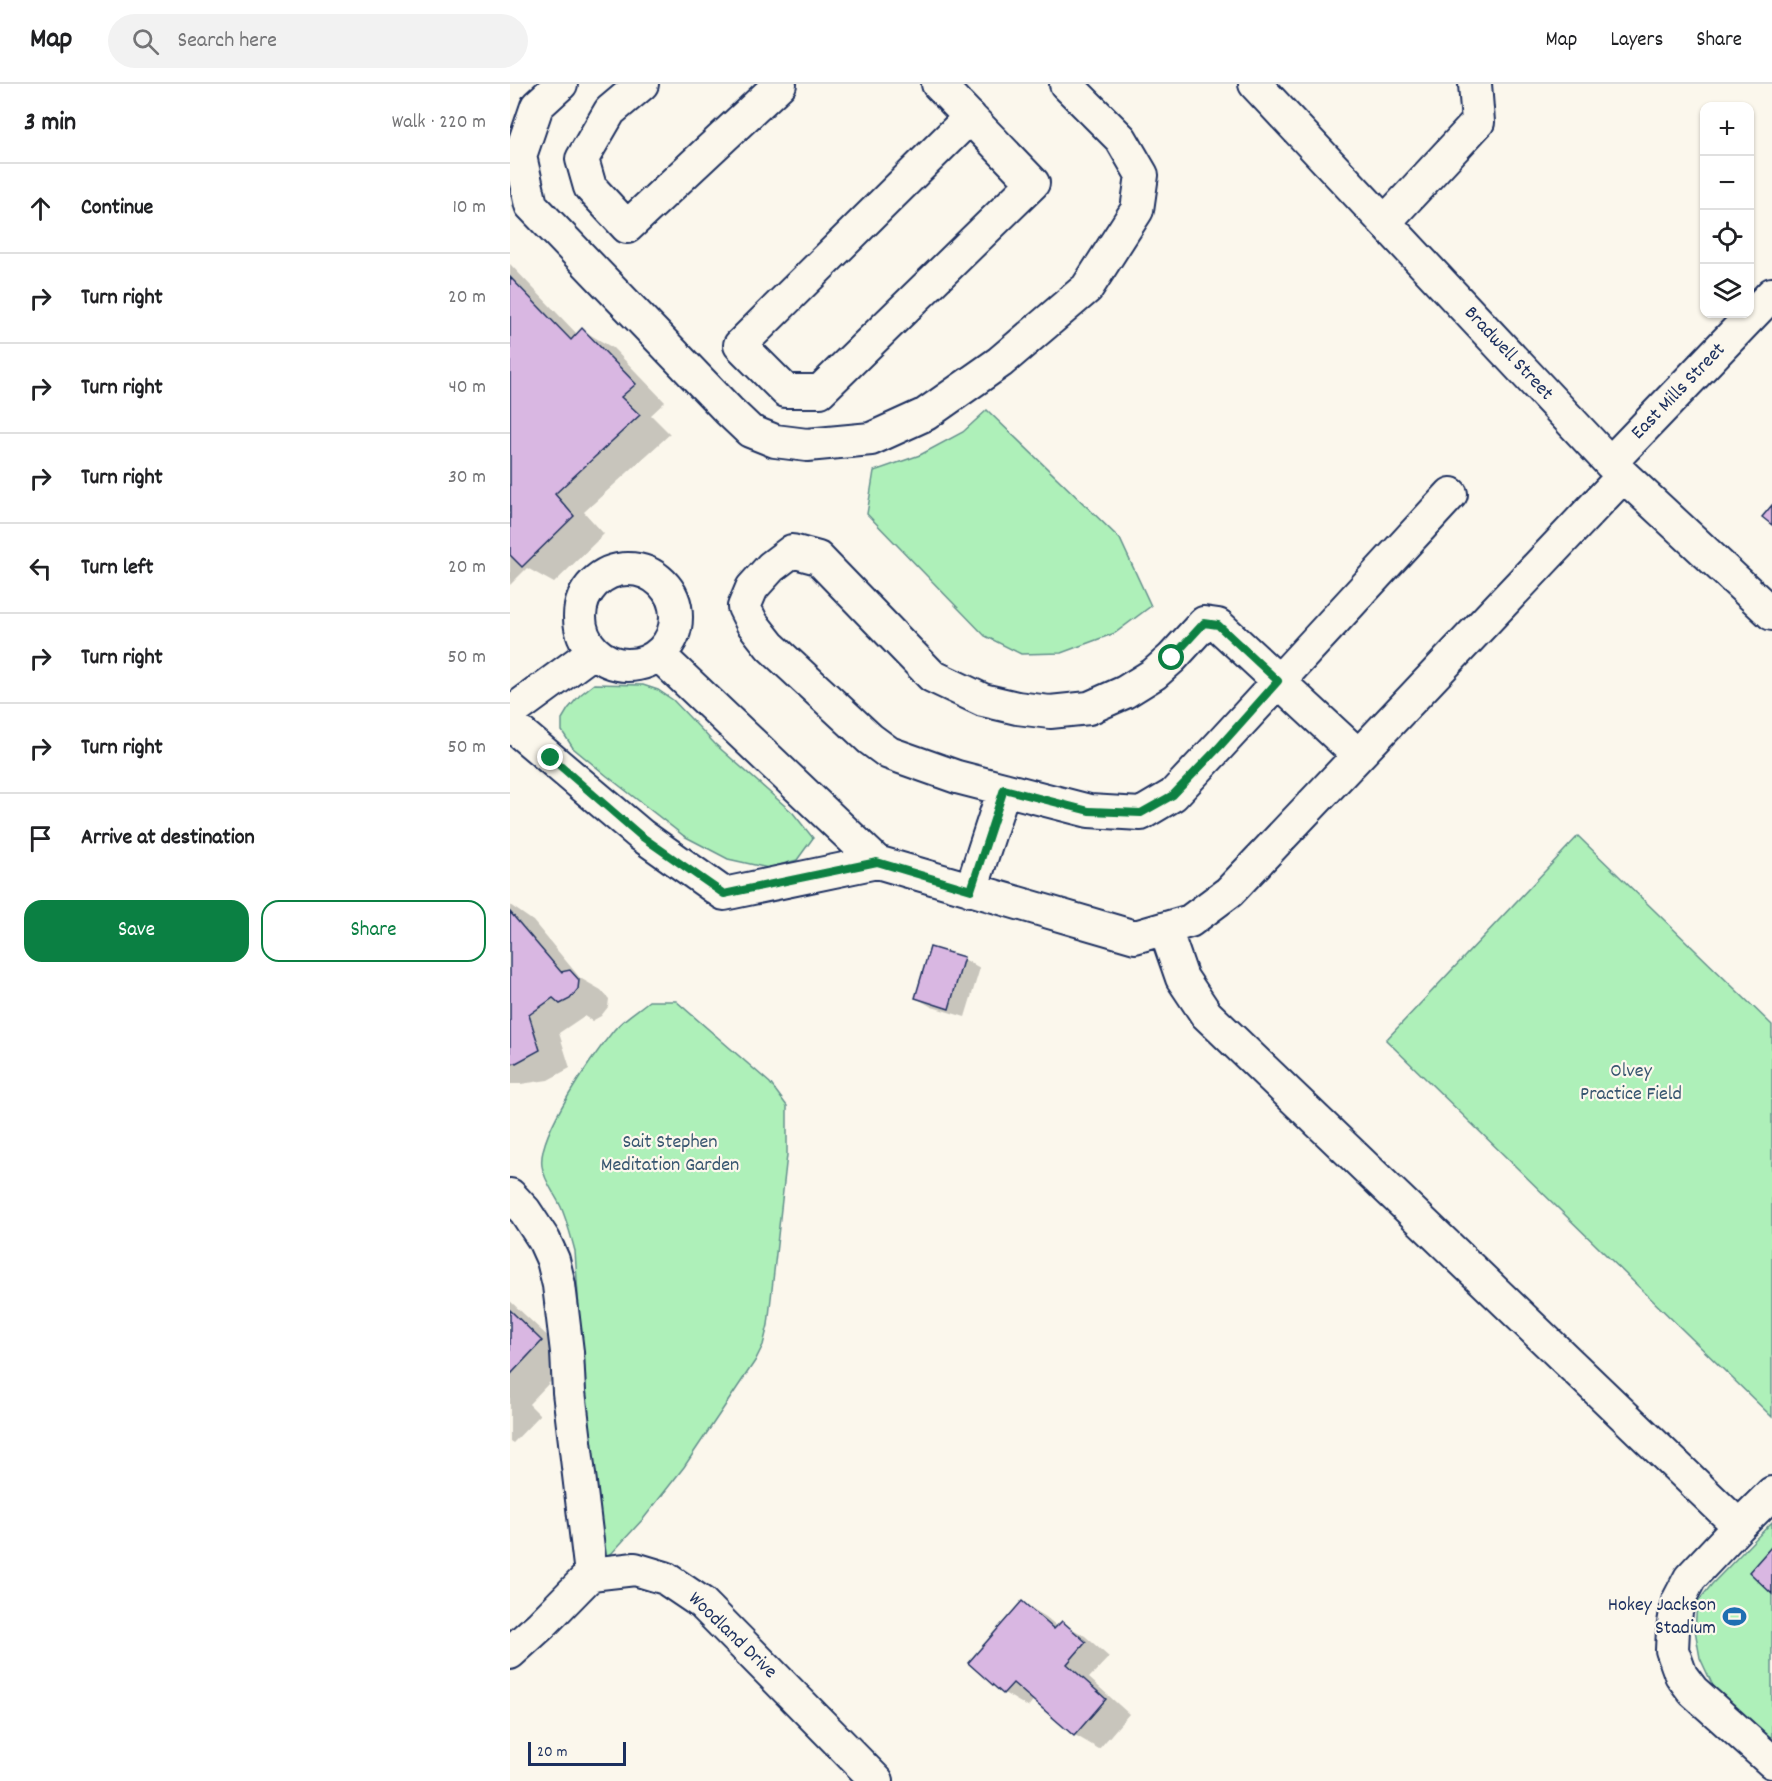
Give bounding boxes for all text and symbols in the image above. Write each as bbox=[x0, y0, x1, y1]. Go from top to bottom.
search box bbox=[108, 14, 528, 68]
text: Map bbox=[30, 21, 72, 61]
icon: search bbox=[129, 25, 162, 58]
text: Search here bbox=[177, 26, 277, 57]
text: Map bbox=[1546, 26, 1577, 56]
text: Layers bbox=[1610, 26, 1663, 56]
text: Share bbox=[1696, 26, 1742, 56]
map controls bbox=[1700, 102, 1754, 318]
button: + bbox=[1700, 102, 1754, 156]
text: 3 min bbox=[24, 105, 76, 142]
text: Walk · 220 m bbox=[392, 109, 486, 137]
button: − bbox=[1700, 156, 1754, 210]
icon: ahead bbox=[24, 192, 57, 225]
text: Continue bbox=[81, 193, 153, 224]
text: 10 m bbox=[452, 194, 486, 222]
button: locate bbox=[1700, 210, 1754, 264]
button: layers bbox=[1700, 264, 1754, 318]
icon: right bbox=[24, 282, 57, 315]
text: Turn right bbox=[81, 283, 163, 314]
text: 20 m bbox=[448, 284, 486, 312]
street label: Bradwell Street bbox=[1457, 301, 1559, 407]
street label: East Mills Street bbox=[1625, 337, 1733, 447]
icon: right bbox=[24, 372, 57, 405]
text: Turn right bbox=[81, 373, 163, 404]
text: 40 m bbox=[448, 374, 486, 402]
icon: right bbox=[24, 462, 57, 495]
text: Turn right bbox=[81, 463, 163, 494]
text: 30 m bbox=[448, 464, 486, 492]
icon: left bbox=[24, 552, 57, 585]
text: Turn left bbox=[81, 553, 153, 584]
text: 20 m bbox=[448, 554, 486, 582]
icon: right bbox=[24, 642, 57, 675]
text: Turn right bbox=[81, 643, 163, 674]
text: 50 m bbox=[448, 644, 486, 672]
route start bbox=[1158, 644, 1184, 670]
icon: right bbox=[24, 732, 57, 765]
text: Turn right bbox=[81, 733, 163, 764]
text: 50 m bbox=[448, 734, 486, 762]
route end bbox=[537, 744, 563, 770]
icon: arrive bbox=[24, 822, 57, 855]
text: Arrive at destination bbox=[81, 823, 255, 854]
button: Save bbox=[24, 900, 249, 962]
button: Share bbox=[261, 900, 486, 962]
park label: Olvey Practice Field bbox=[1580, 1058, 1682, 1109]
park label: Sait Stephen Meditation Garden bbox=[601, 1129, 739, 1180]
street label: Woodland Drive bbox=[681, 1586, 783, 1686]
place label: Hokey Jackson Stadium bbox=[1608, 1592, 1716, 1643]
sports icon: Hokey Jackson Stadium bbox=[1721, 1604, 1747, 1630]
scale bar bbox=[528, 1739, 626, 1766]
text: 20 m bbox=[537, 1741, 567, 1764]

